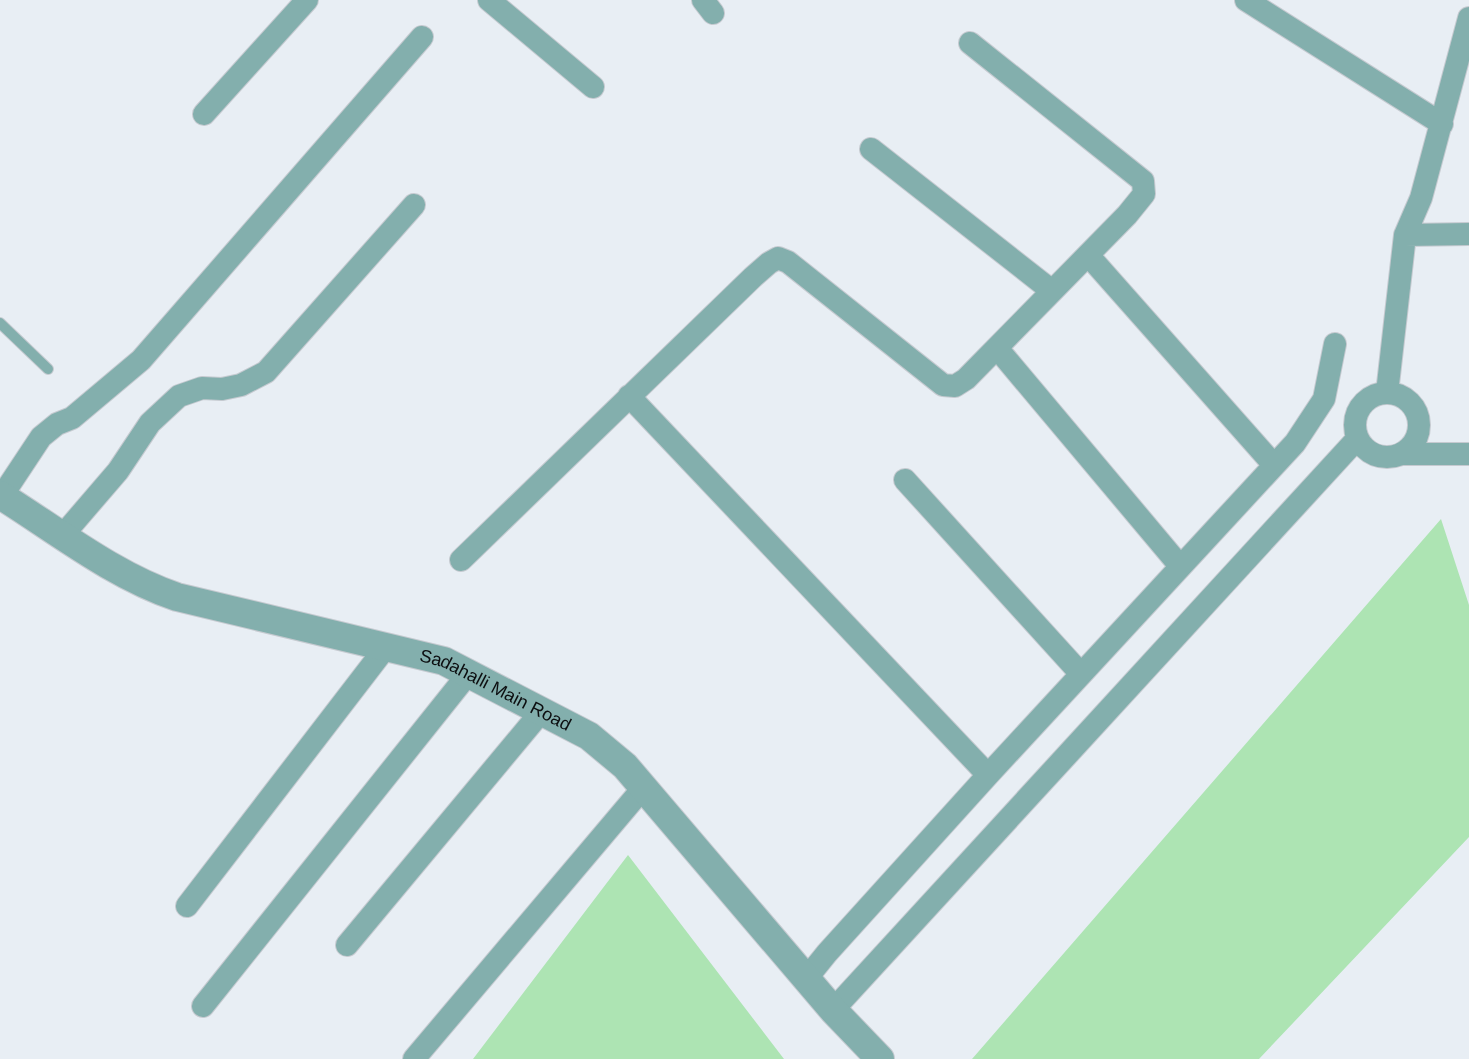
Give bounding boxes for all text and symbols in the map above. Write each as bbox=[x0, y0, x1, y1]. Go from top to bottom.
street label: Sadahalli Main Road bbox=[418, 646, 574, 735]

